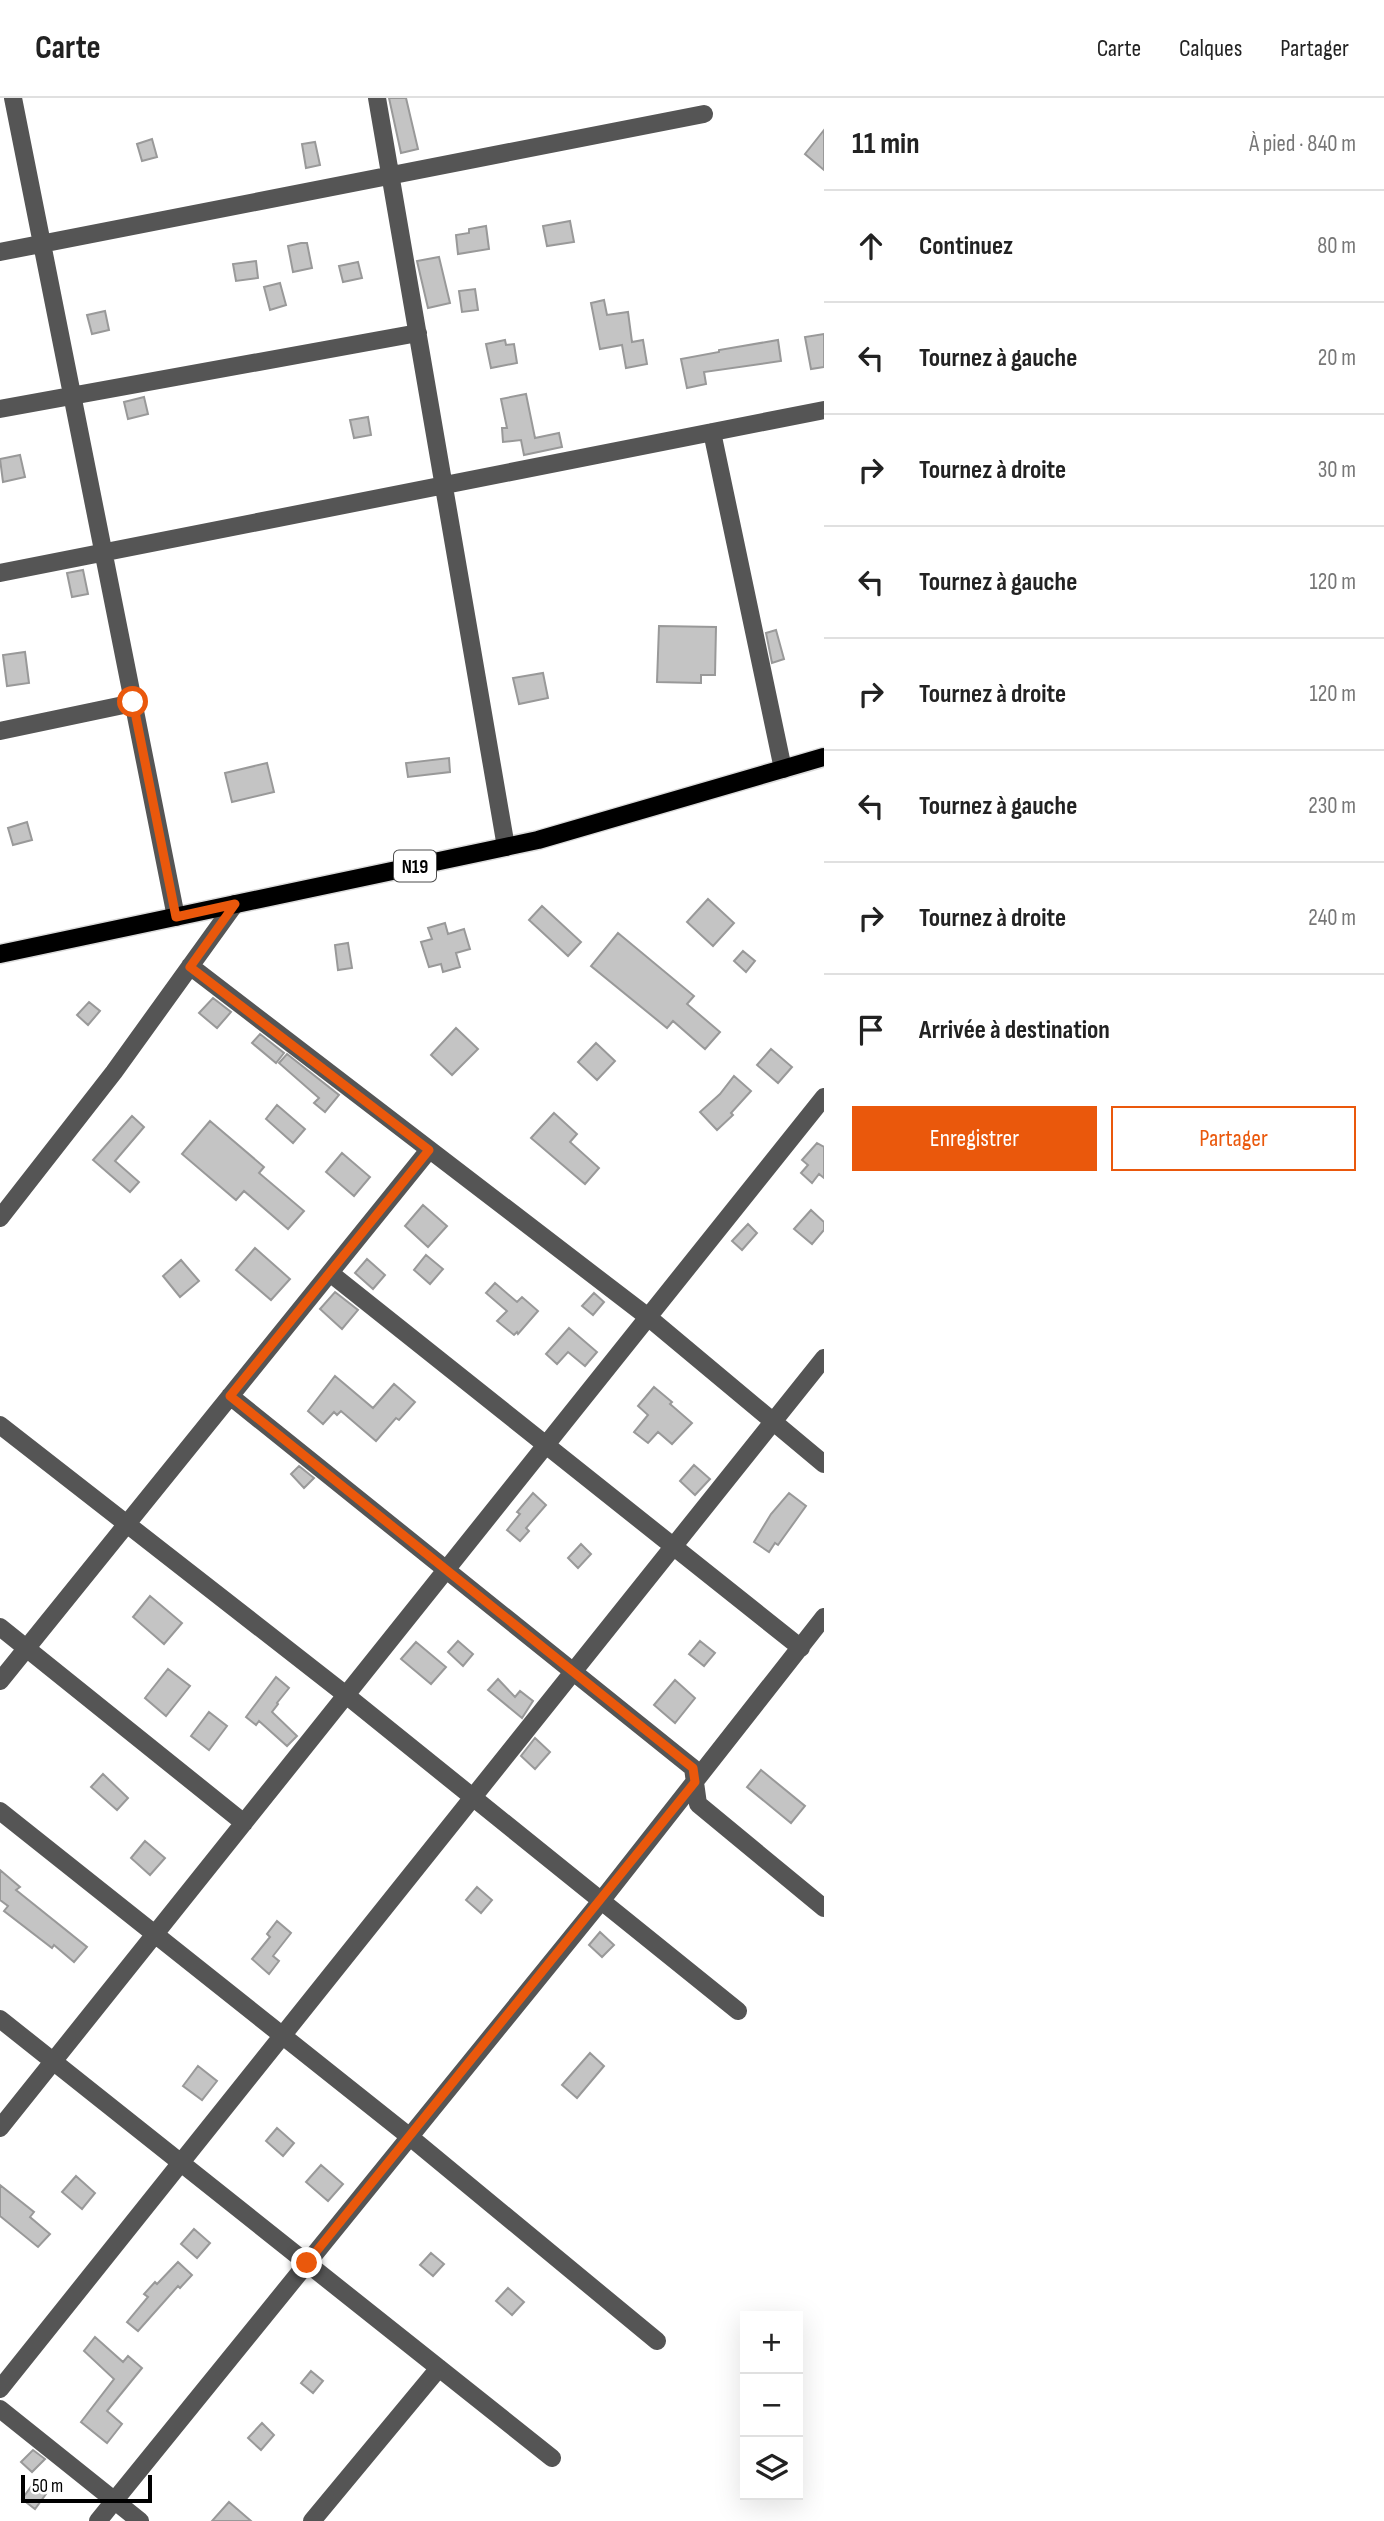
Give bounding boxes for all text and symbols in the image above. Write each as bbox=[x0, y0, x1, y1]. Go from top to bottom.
text: Carte bbox=[35, 28, 101, 68]
text: Carte bbox=[1097, 34, 1141, 63]
text: Calques bbox=[1179, 34, 1242, 63]
text: Partager bbox=[1280, 34, 1349, 63]
text: 11 min bbox=[852, 126, 920, 162]
text: À pied · 840 m bbox=[1249, 130, 1356, 158]
icon: ahead bbox=[852, 227, 890, 265]
text: Continuez bbox=[919, 231, 1013, 262]
text: 80 m bbox=[1317, 232, 1356, 260]
icon: left bbox=[852, 339, 890, 377]
text: Tournez à gauche bbox=[919, 343, 1077, 374]
text: 20 m bbox=[1318, 344, 1356, 372]
icon: right bbox=[852, 451, 890, 489]
text: Tournez à droite bbox=[919, 455, 1066, 486]
text: 30 m bbox=[1318, 456, 1356, 484]
icon: left bbox=[852, 563, 890, 601]
text: Tournez à gauche bbox=[919, 567, 1077, 598]
text: 120 m bbox=[1310, 568, 1356, 596]
icon: right bbox=[852, 675, 890, 713]
text: Tournez à droite bbox=[919, 679, 1066, 710]
text: 120 m bbox=[1310, 680, 1356, 708]
route start bbox=[117, 686, 148, 717]
icon: left bbox=[852, 787, 890, 825]
text: Tournez à gauche bbox=[919, 791, 1077, 822]
text: 230 m bbox=[1308, 792, 1356, 820]
road number: N19 bbox=[394, 850, 436, 881]
icon: right bbox=[852, 899, 890, 937]
text: Tournez à droite bbox=[919, 903, 1066, 934]
text: 240 m bbox=[1308, 904, 1356, 932]
icon: arrive bbox=[852, 1011, 890, 1049]
text: Arrivée à destination bbox=[919, 1015, 1110, 1046]
button: Enregistrer bbox=[852, 1106, 1097, 1171]
button: Partager bbox=[1111, 1106, 1356, 1171]
route end bbox=[291, 2247, 322, 2278]
map controls bbox=[740, 2311, 803, 2500]
button: + bbox=[740, 2311, 803, 2374]
button: − bbox=[740, 2374, 803, 2437]
button: layers bbox=[740, 2437, 803, 2500]
scale bar bbox=[21, 2472, 152, 2504]
text: 50 m bbox=[32, 2475, 63, 2498]

